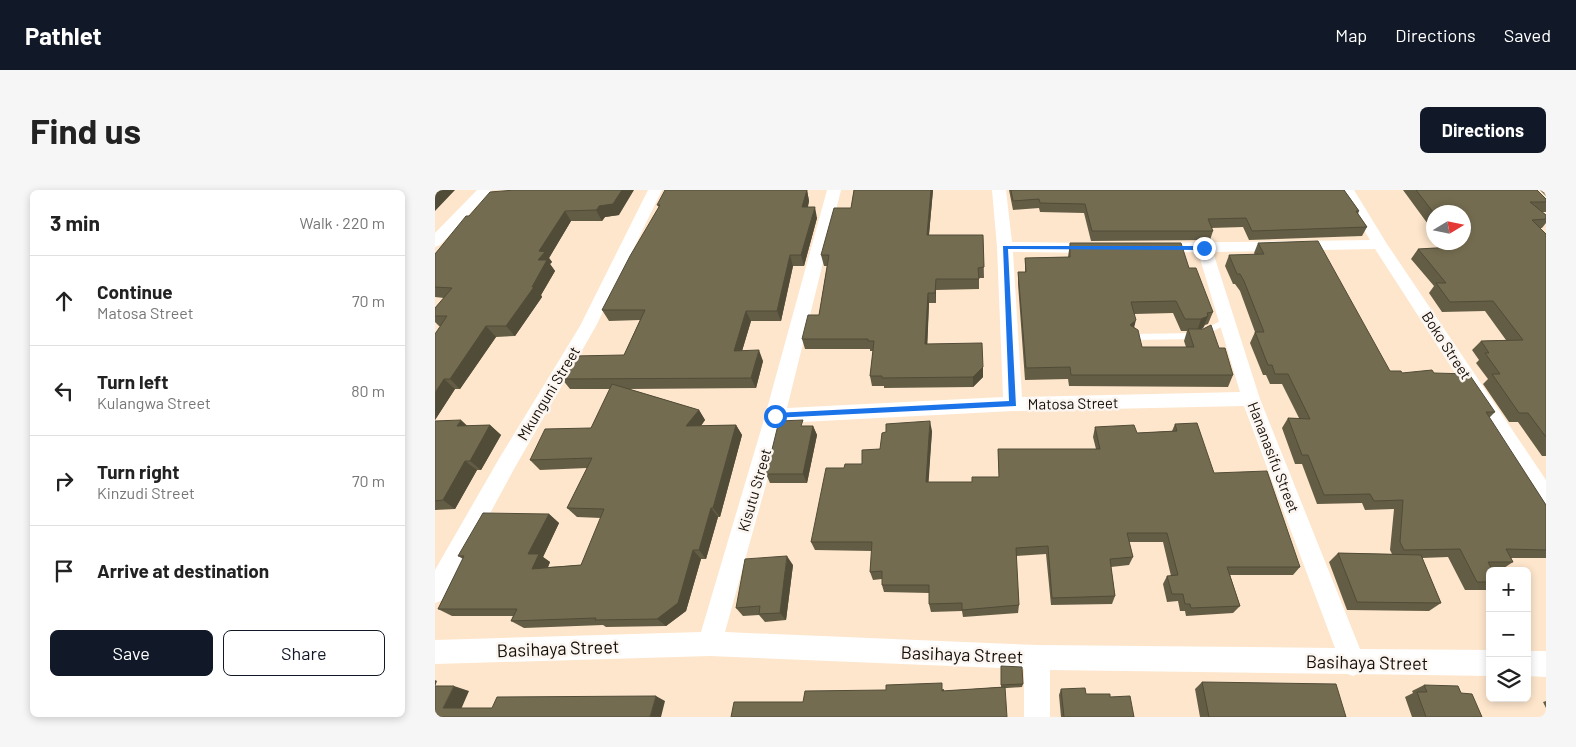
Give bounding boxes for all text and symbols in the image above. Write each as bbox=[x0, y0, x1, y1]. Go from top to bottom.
text: Pathlet bbox=[25, 21, 102, 50]
text: Map bbox=[1335, 24, 1367, 46]
text: Directions bbox=[1395, 24, 1476, 46]
text: Saved bbox=[1504, 24, 1551, 46]
button: Directions bbox=[1420, 107, 1546, 153]
text: Find us bbox=[30, 109, 141, 151]
north arrow bbox=[1426, 205, 1471, 250]
text: 3 min bbox=[50, 210, 100, 235]
text: Walk · 220 m bbox=[299, 213, 385, 232]
route end bbox=[1193, 237, 1216, 260]
text: Continue bbox=[97, 280, 173, 303]
icon: ahead bbox=[50, 287, 78, 315]
text: 70 m bbox=[352, 291, 385, 310]
text: Matosa Street bbox=[97, 303, 194, 322]
street label: Boko Street bbox=[1419, 308, 1475, 382]
street label: Mkunguni Street bbox=[513, 343, 583, 443]
text: Turn left bbox=[97, 370, 168, 393]
icon: left bbox=[50, 377, 78, 405]
text: 80 m bbox=[351, 381, 385, 400]
text: Kulangwa Street bbox=[97, 393, 211, 412]
street label: Matosa Street bbox=[1028, 393, 1118, 413]
street label: Hananasifu Street bbox=[1245, 399, 1303, 515]
route start bbox=[764, 405, 787, 428]
street label: Kisutu Street bbox=[734, 446, 774, 534]
text: Turn right bbox=[97, 460, 179, 483]
icon: right bbox=[50, 467, 78, 495]
text: 70 m bbox=[352, 471, 385, 490]
text: Kinzudi Street bbox=[97, 483, 195, 502]
icon: arrive bbox=[50, 557, 78, 585]
text: Arrive at destination bbox=[97, 559, 269, 582]
map controls bbox=[1486, 567, 1531, 702]
button: + bbox=[1486, 567, 1531, 612]
button: − bbox=[1486, 612, 1531, 657]
button: Save bbox=[50, 630, 213, 676]
button: Share bbox=[223, 630, 385, 676]
street label: Basihaya Street bbox=[496, 635, 620, 661]
street label: Basihaya Street bbox=[900, 641, 1024, 667]
street label: Basihaya Street bbox=[1306, 650, 1428, 674]
button: layers bbox=[1486, 657, 1531, 702]

